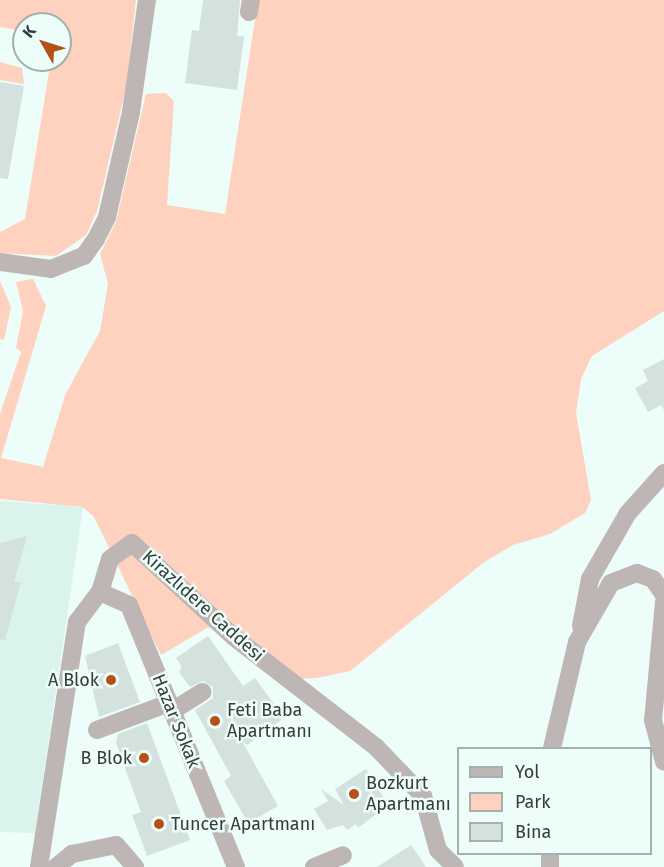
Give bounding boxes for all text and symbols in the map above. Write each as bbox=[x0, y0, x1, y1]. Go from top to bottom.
north arrow bbox=[12, 12, 72, 72]
text: K bbox=[19, 22, 40, 42]
street label: Kirazlıdere Caddesi bbox=[138, 546, 268, 666]
place label: A Blok bbox=[48, 669, 99, 691]
street label: Hazar Sokak bbox=[147, 671, 205, 771]
marker: A Blok bbox=[104, 673, 118, 687]
place label: Feti Baba Apartmanı bbox=[227, 700, 312, 742]
marker: Feti Baba Apartmanı bbox=[208, 714, 222, 728]
place label: B Blok bbox=[80, 747, 132, 769]
legend bbox=[457, 747, 652, 855]
marker: B Blok bbox=[137, 751, 151, 765]
text: Yol bbox=[515, 761, 540, 783]
place label: Bozkurt Apartmanı bbox=[366, 773, 451, 816]
marker: Bozkurt Apartmanı bbox=[347, 787, 361, 801]
text: Park bbox=[515, 791, 550, 813]
place label: Tuncer Apartmanı bbox=[171, 813, 315, 835]
marker: Tuncer Apartmanı bbox=[152, 817, 166, 831]
text: Bina bbox=[515, 821, 551, 843]

